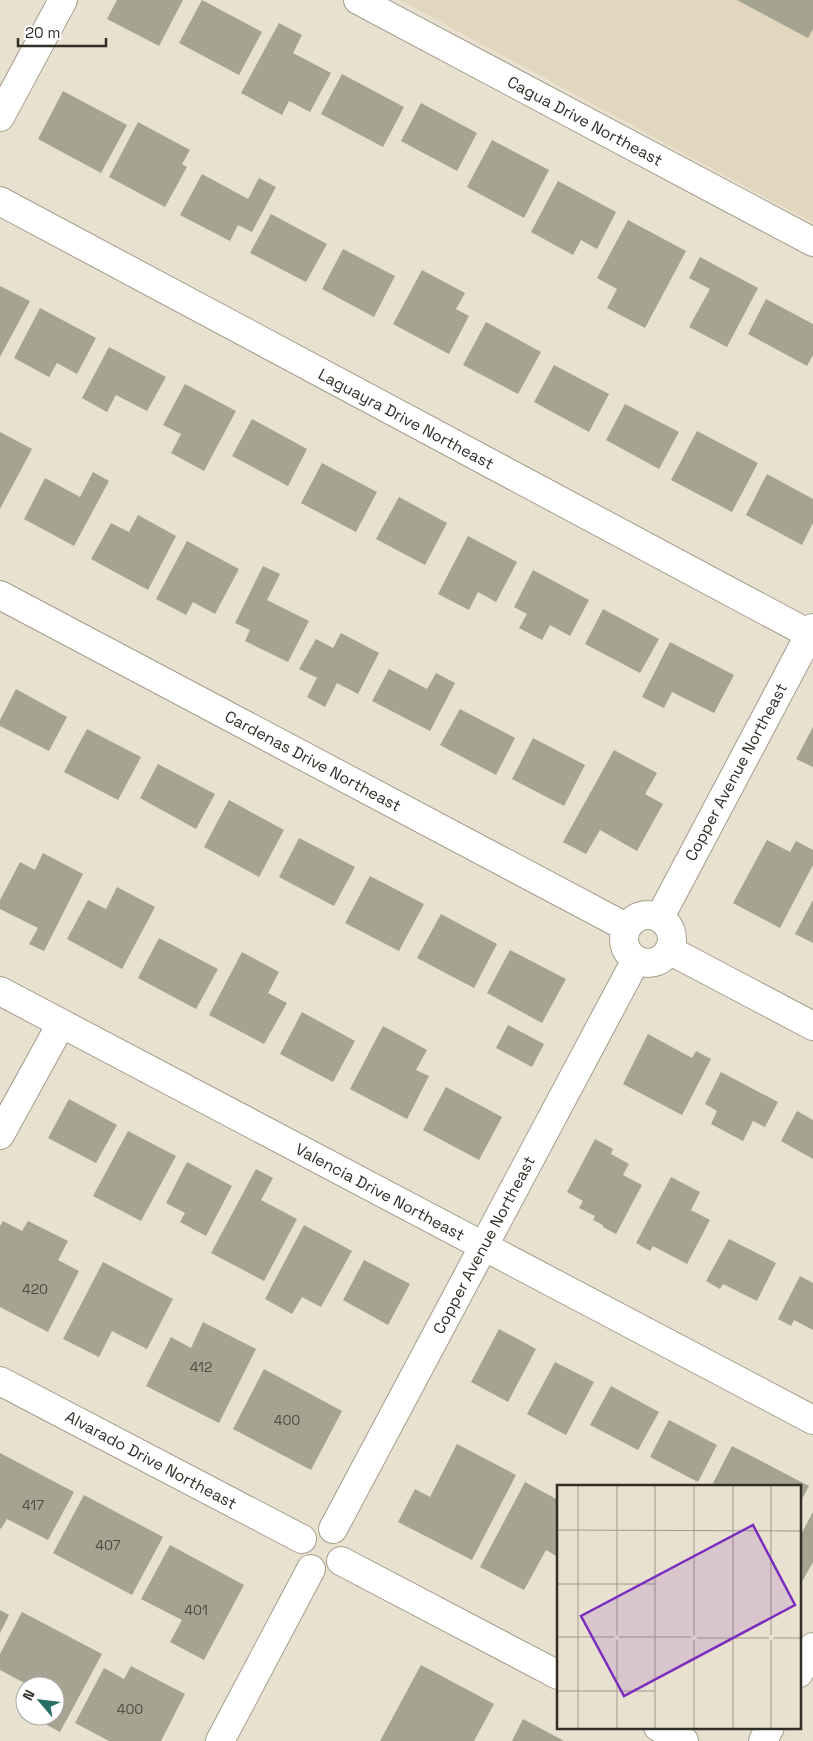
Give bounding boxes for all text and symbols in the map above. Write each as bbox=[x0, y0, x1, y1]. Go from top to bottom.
scale bar bbox=[18, 15, 105, 47]
text: 20 m bbox=[25, 23, 60, 42]
street label: Cagua Drive Northeast bbox=[504, 71, 666, 171]
street label: Laguayra Drive Northeast bbox=[315, 364, 497, 474]
street label: Copper Avenue Northeast bbox=[680, 679, 792, 865]
street label: Cardenas Drive Northeast bbox=[221, 706, 405, 816]
street label: Valencia Drive Northeast bbox=[292, 1138, 468, 1246]
street label: Copper Avenue Northeast bbox=[428, 1152, 540, 1338]
house number: 420 bbox=[22, 1280, 48, 1298]
house number: 412 bbox=[190, 1358, 212, 1376]
street label: Alvarado Drive Northeast bbox=[62, 1406, 240, 1514]
house number: 400 bbox=[274, 1411, 300, 1429]
inset map bbox=[557, 1485, 800, 1728]
house number: 417 bbox=[22, 1496, 44, 1514]
house number: 407 bbox=[95, 1536, 121, 1554]
house number: 401 bbox=[184, 1601, 208, 1619]
north arrow bbox=[15, 1676, 65, 1726]
text: N bbox=[18, 1687, 39, 1703]
house number: 400 bbox=[117, 1700, 143, 1718]

